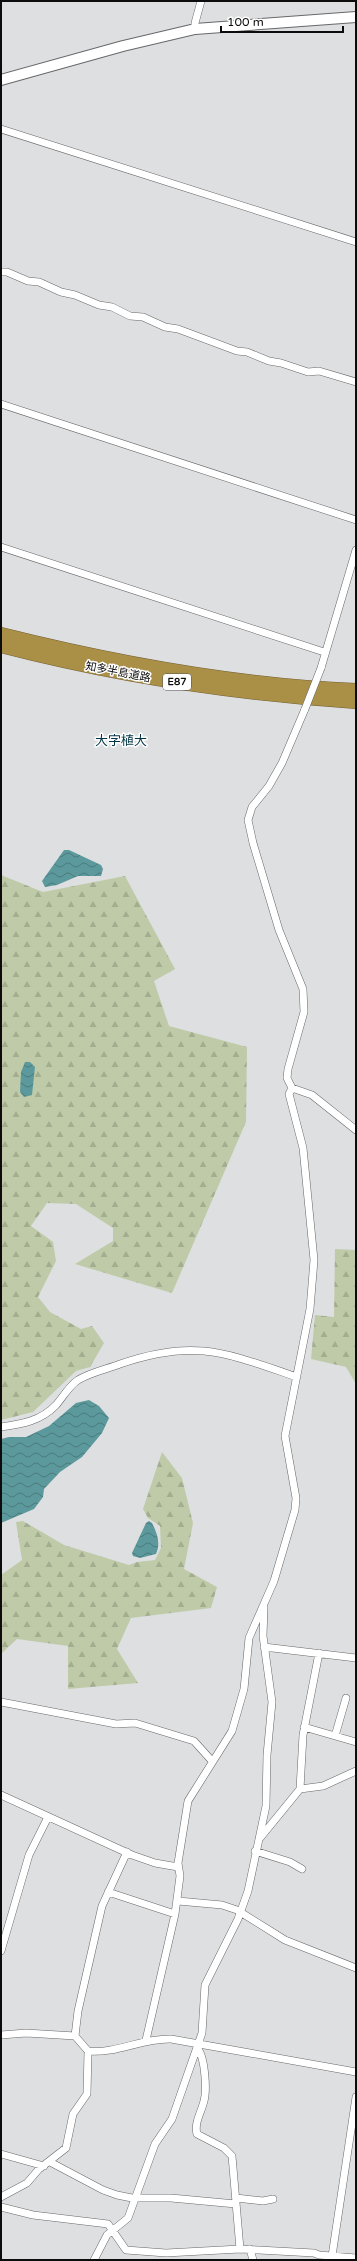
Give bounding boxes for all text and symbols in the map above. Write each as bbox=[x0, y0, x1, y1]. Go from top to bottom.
scale bar bbox=[221, 8, 343, 34]
text: 100 m bbox=[227, 15, 264, 29]
street label: 知多半島道路 bbox=[84, 659, 152, 685]
road number: E87 bbox=[163, 674, 191, 690]
district label: 大字植大 bbox=[95, 733, 147, 749]

